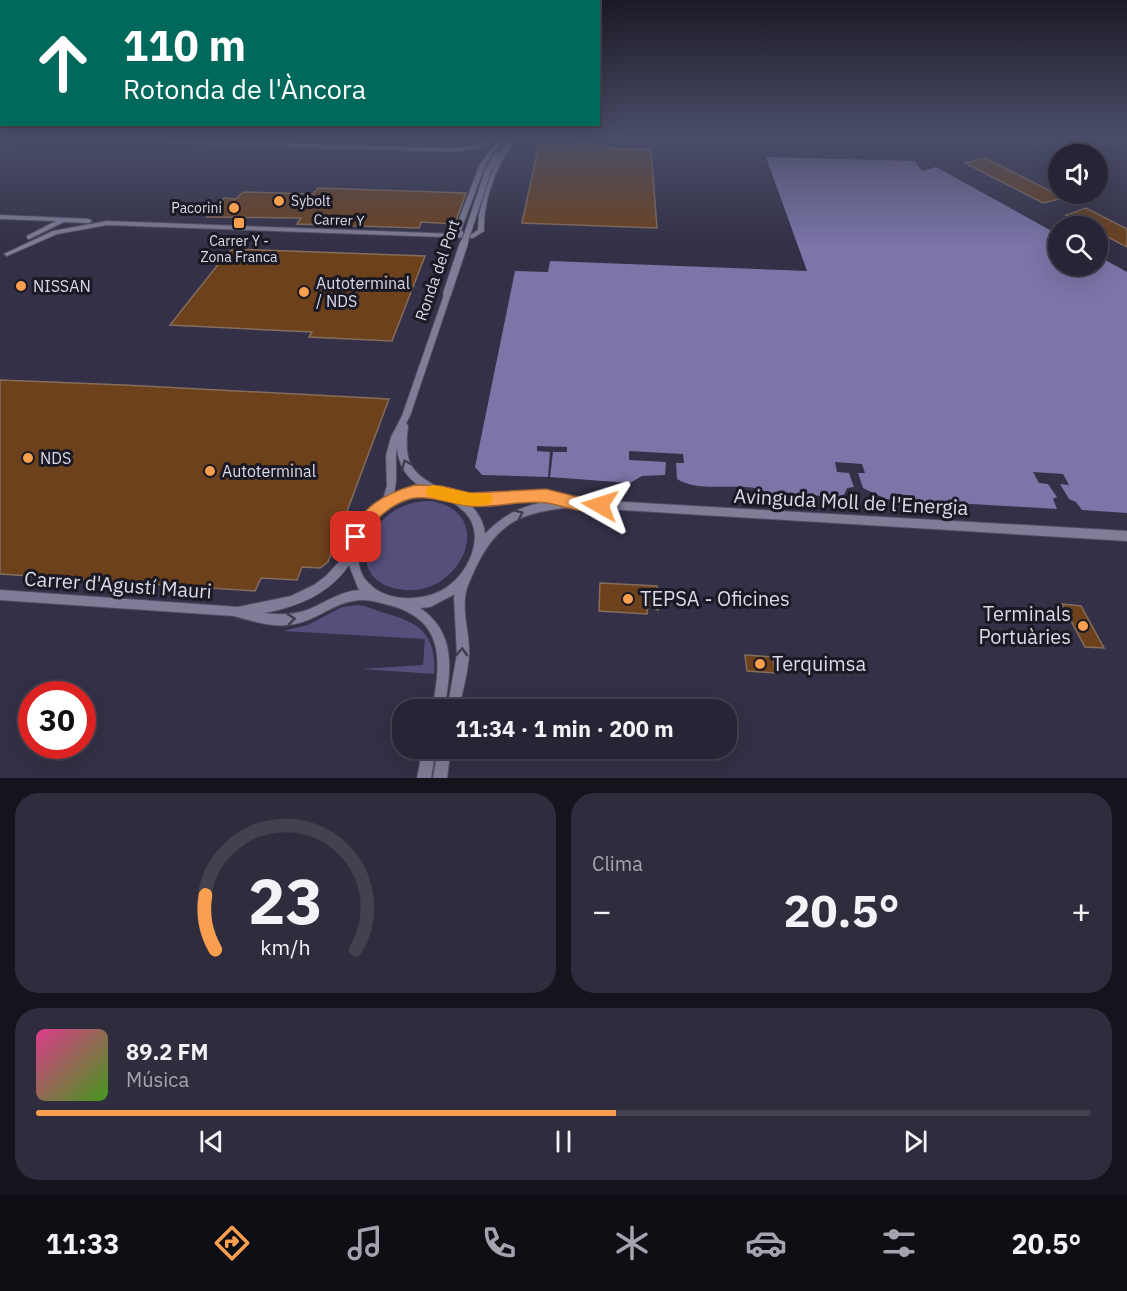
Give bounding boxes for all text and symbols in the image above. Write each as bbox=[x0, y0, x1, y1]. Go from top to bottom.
text: 110 m bbox=[123, 18, 246, 73]
icon: ahead bbox=[24, 24, 102, 102]
text: Rotonda de l'Àncora bbox=[123, 71, 366, 106]
map controls bbox=[1048, 144, 1108, 276]
button: sound bbox=[1048, 144, 1108, 204]
place label: Sybolt bbox=[291, 192, 331, 210]
marker: Sybolt bbox=[272, 194, 286, 208]
place label: Pacorini bbox=[171, 199, 222, 217]
marker: Pacorini bbox=[227, 201, 241, 215]
street label: Carrer Y bbox=[313, 210, 365, 230]
marker: Carrer Y - Zona Franca bbox=[232, 216, 246, 230]
button: search bbox=[1048, 216, 1108, 276]
street label: Ronda del Port bbox=[410, 217, 464, 323]
place label: Carrer Y - Zona Franca bbox=[200, 232, 278, 266]
place label: Autoterminal / NDS bbox=[316, 273, 410, 311]
place label: NISSAN bbox=[33, 276, 91, 296]
marker: NISSAN bbox=[14, 279, 28, 293]
marker: Autoterminal / NDS bbox=[297, 285, 311, 299]
place label: NDS bbox=[40, 448, 71, 468]
marker: NDS bbox=[21, 451, 35, 465]
one-way arrow bbox=[401, 459, 413, 470]
place label: Autoterminal bbox=[222, 461, 316, 481]
marker: Autoterminal bbox=[203, 464, 217, 478]
position arrow bbox=[568, 473, 632, 537]
street label: Avinguda Moll de l'Energia bbox=[733, 482, 969, 521]
one-way arrow bbox=[512, 509, 523, 521]
pin bbox=[330, 511, 381, 562]
icon: arrive bbox=[339, 520, 372, 553]
street label: Carrer d'Agustí Mauri bbox=[23, 564, 213, 605]
place label: TEPSA - Oficines bbox=[640, 585, 790, 612]
marker: TEPSA - Oficines bbox=[621, 592, 635, 606]
place label: Terminals Portuàries bbox=[979, 600, 1071, 650]
one-way arrow bbox=[286, 613, 296, 625]
marker: Terminals Portuàries bbox=[1076, 619, 1090, 633]
one-way arrow bbox=[455, 647, 468, 656]
place label: Terquimsa bbox=[772, 650, 866, 677]
marker: Terquimsa bbox=[753, 657, 767, 671]
speed limit sign: 30 bbox=[18, 681, 96, 759]
text: 11:34 · 1 min · 200 m bbox=[455, 714, 674, 743]
text: Clima bbox=[592, 850, 643, 877]
text: 23 bbox=[248, 860, 323, 941]
text: 20.5° bbox=[783, 881, 900, 939]
text: − bbox=[592, 889, 612, 932]
text: + bbox=[1071, 889, 1091, 932]
text: km/h bbox=[260, 933, 311, 961]
text: 89.2 FM bbox=[126, 1037, 209, 1066]
text: Música bbox=[126, 1066, 189, 1093]
icon: previous bbox=[195, 1125, 228, 1158]
icon: pause bbox=[547, 1125, 580, 1158]
icon: next bbox=[899, 1125, 932, 1158]
icon: directions bbox=[211, 1222, 253, 1264]
icon: music bbox=[344, 1222, 386, 1264]
icon: phone bbox=[478, 1222, 520, 1264]
icon: climate bbox=[611, 1222, 653, 1264]
icon: car bbox=[745, 1222, 787, 1264]
icon: filters bbox=[878, 1222, 920, 1264]
text: 11:33 bbox=[46, 1226, 119, 1261]
text: 20.5° bbox=[1012, 1226, 1081, 1261]

